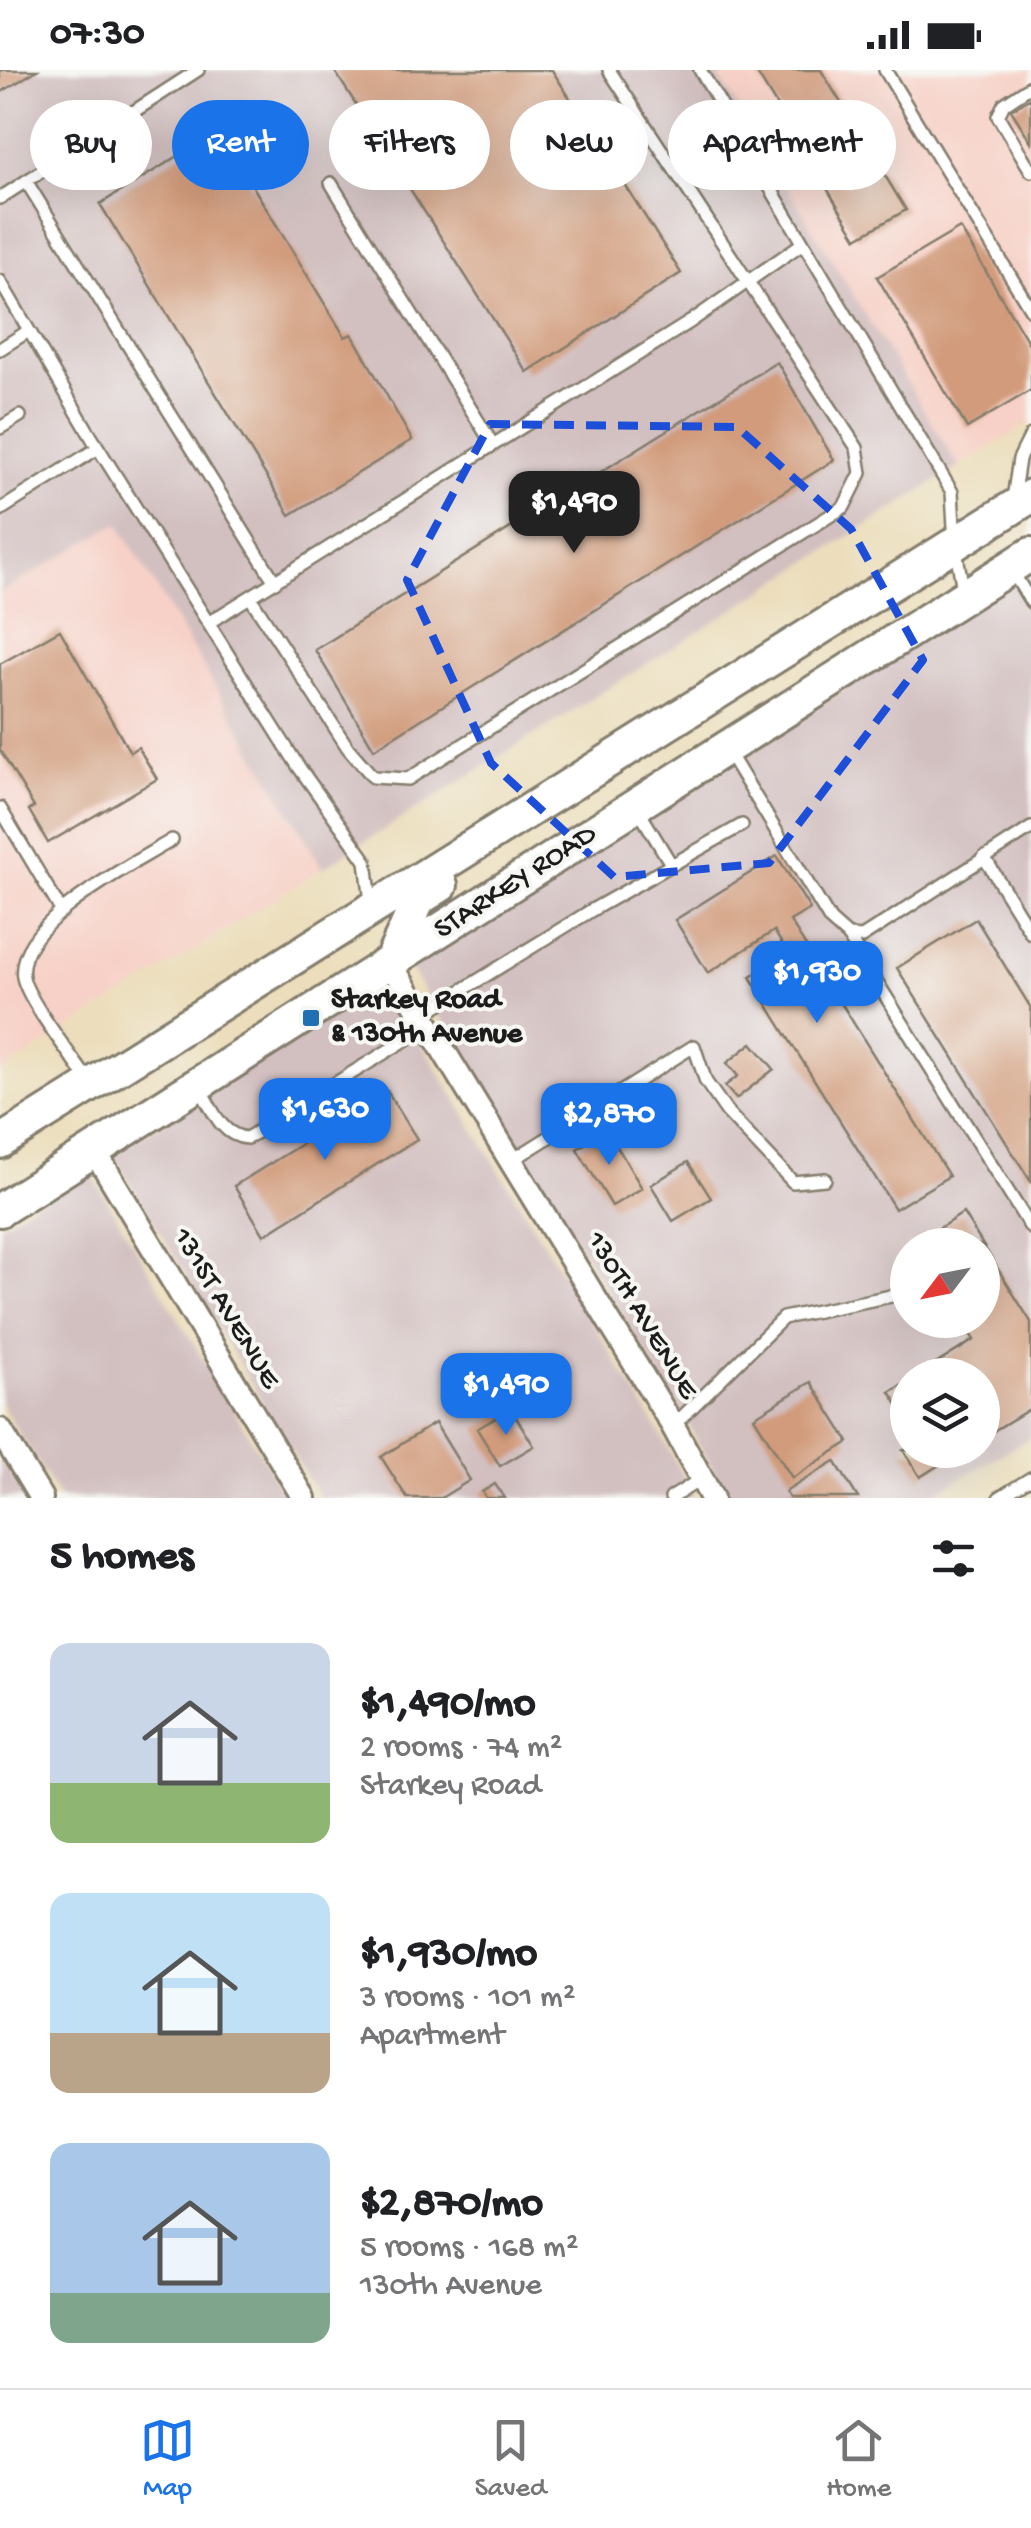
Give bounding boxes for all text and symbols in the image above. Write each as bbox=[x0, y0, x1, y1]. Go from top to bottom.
text: 07:30 bbox=[50, 13, 145, 57]
chip: Buy bbox=[30, 100, 152, 190]
chip: Rent bbox=[172, 100, 309, 190]
chip: Filters bbox=[329, 100, 490, 190]
chip: New bbox=[510, 100, 648, 190]
chip: Apartment bbox=[668, 100, 896, 190]
pin: $1,490 bbox=[493, 471, 655, 556]
text: $1,490 bbox=[531, 484, 617, 522]
street label: STARKEY ROAD bbox=[428, 817, 604, 948]
pin: $1,930 bbox=[736, 941, 898, 1026]
text: $1,930 bbox=[773, 954, 861, 992]
place label: Starkey Road & 130th Avenue bbox=[331, 984, 524, 1053]
marker: Starkey Road & 130th Avenue bbox=[300, 1007, 322, 1029]
pin: $1,630 bbox=[244, 1078, 406, 1163]
pin: $2,870 bbox=[528, 1083, 690, 1168]
text: $1,630 bbox=[281, 1091, 369, 1129]
text: $2,870 bbox=[563, 1096, 655, 1134]
street label: 131ST AVENUE bbox=[163, 1222, 287, 1397]
street label: 130TH AVENUE bbox=[577, 1225, 705, 1407]
north arrow bbox=[890, 1228, 1000, 1338]
map controls bbox=[890, 1228, 1000, 1468]
pin: $1,490 bbox=[425, 1353, 587, 1438]
button: layers bbox=[890, 1358, 1000, 1468]
text: $1,490 bbox=[463, 1366, 549, 1404]
icon: filters bbox=[926, 1531, 981, 1586]
text: 5 homes bbox=[50, 1534, 193, 1583]
text: $1,490/mo bbox=[360, 1681, 536, 1730]
icon: home bbox=[130, 1683, 250, 1803]
text: 2 rooms · 74 m² bbox=[360, 1730, 562, 1768]
text: Starkey Road bbox=[360, 1768, 541, 1806]
text: $1,930/mo bbox=[360, 1931, 537, 1980]
icon: home bbox=[130, 1933, 250, 2053]
text: 3 rooms · 101 m² bbox=[360, 1980, 575, 2018]
text: Apartment bbox=[360, 2018, 504, 2056]
text: $2,870/mo bbox=[360, 2181, 543, 2230]
icon: home bbox=[130, 2183, 250, 2303]
text: 5 rooms · 168 m² bbox=[360, 2230, 578, 2268]
text: 130th Avenue bbox=[360, 2268, 542, 2306]
tab: Map bbox=[140, 2413, 195, 2506]
tab: Saved bbox=[475, 2413, 546, 2506]
tab: Home bbox=[826, 2413, 891, 2506]

